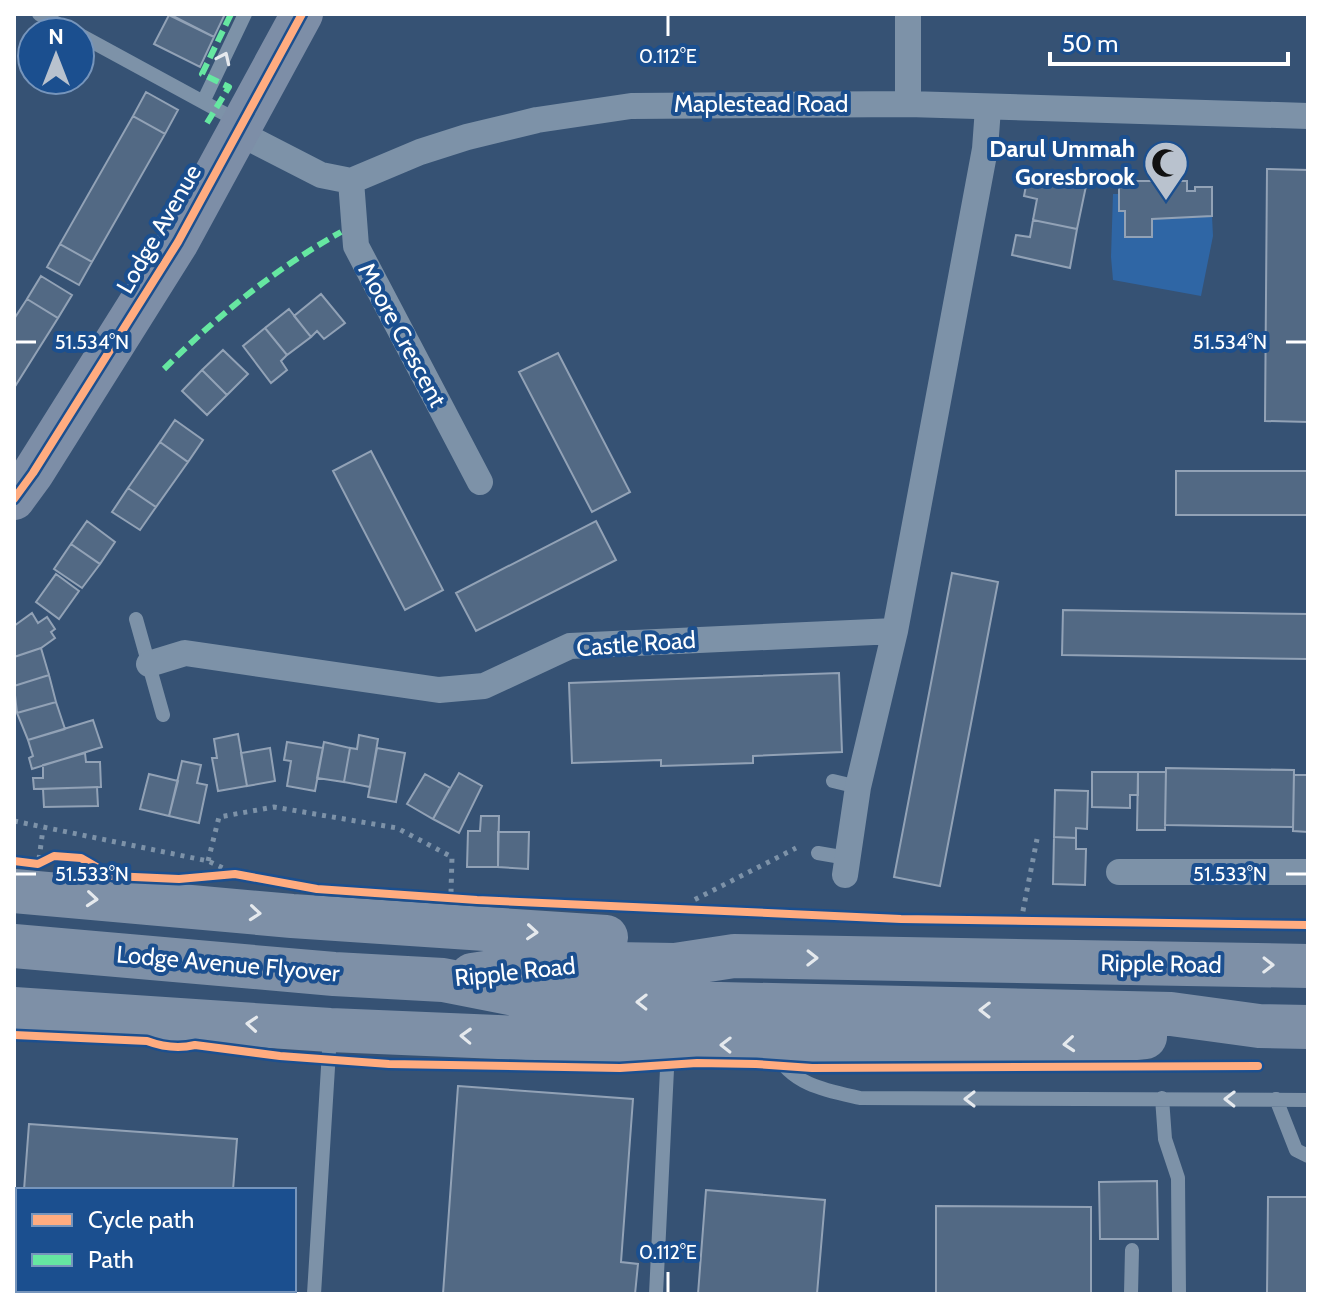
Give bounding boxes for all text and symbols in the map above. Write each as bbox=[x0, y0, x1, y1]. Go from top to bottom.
north arrow bbox=[16, 16, 96, 96]
scale bar bbox=[1050, 16, 1288, 66]
text: N bbox=[48, 23, 64, 50]
text: 50 m bbox=[1062, 29, 1118, 58]
text: 0.112°E bbox=[639, 44, 697, 68]
one-way arrow bbox=[214, 52, 230, 66]
street label: Maplestead Road bbox=[674, 89, 848, 118]
place label: Darul Ummah Goresbrook bbox=[989, 134, 1135, 191]
mosque icon: Darul Ummah Goresbrook bbox=[1142, 139, 1190, 202]
street label: Lodge Avenue bbox=[110, 159, 207, 298]
street label: Moore Crescent bbox=[352, 258, 453, 412]
text: 51.534°N bbox=[55, 330, 129, 354]
text: 51.534°N bbox=[1193, 330, 1267, 354]
street label: Castle Road bbox=[575, 625, 697, 662]
text: 51.533°N bbox=[55, 862, 129, 886]
text: 51.533°N bbox=[1193, 862, 1267, 886]
one-way arrow bbox=[85, 891, 98, 908]
one-way arrow bbox=[249, 904, 262, 921]
one-way arrow bbox=[526, 923, 539, 940]
street label: Lodge Avenue Flyover bbox=[115, 939, 341, 988]
street label: Ripple Road bbox=[1100, 948, 1222, 979]
one-way arrow bbox=[806, 949, 819, 966]
street label: Ripple Road bbox=[453, 951, 577, 992]
one-way arrow bbox=[1262, 957, 1275, 974]
one-way arrow bbox=[635, 994, 648, 1011]
one-way arrow bbox=[978, 1001, 991, 1019]
one-way arrow bbox=[245, 1016, 258, 1033]
one-way arrow bbox=[459, 1027, 472, 1044]
one-way arrow bbox=[719, 1036, 732, 1054]
one-way arrow bbox=[1062, 1036, 1075, 1053]
one-way arrow bbox=[963, 1090, 976, 1108]
one-way arrow bbox=[1223, 1090, 1236, 1107]
legend bbox=[16, 1188, 296, 1292]
text: Cycle path bbox=[88, 1205, 194, 1234]
text: 0.112°E bbox=[639, 1240, 697, 1264]
text: Path bbox=[88, 1245, 134, 1274]

